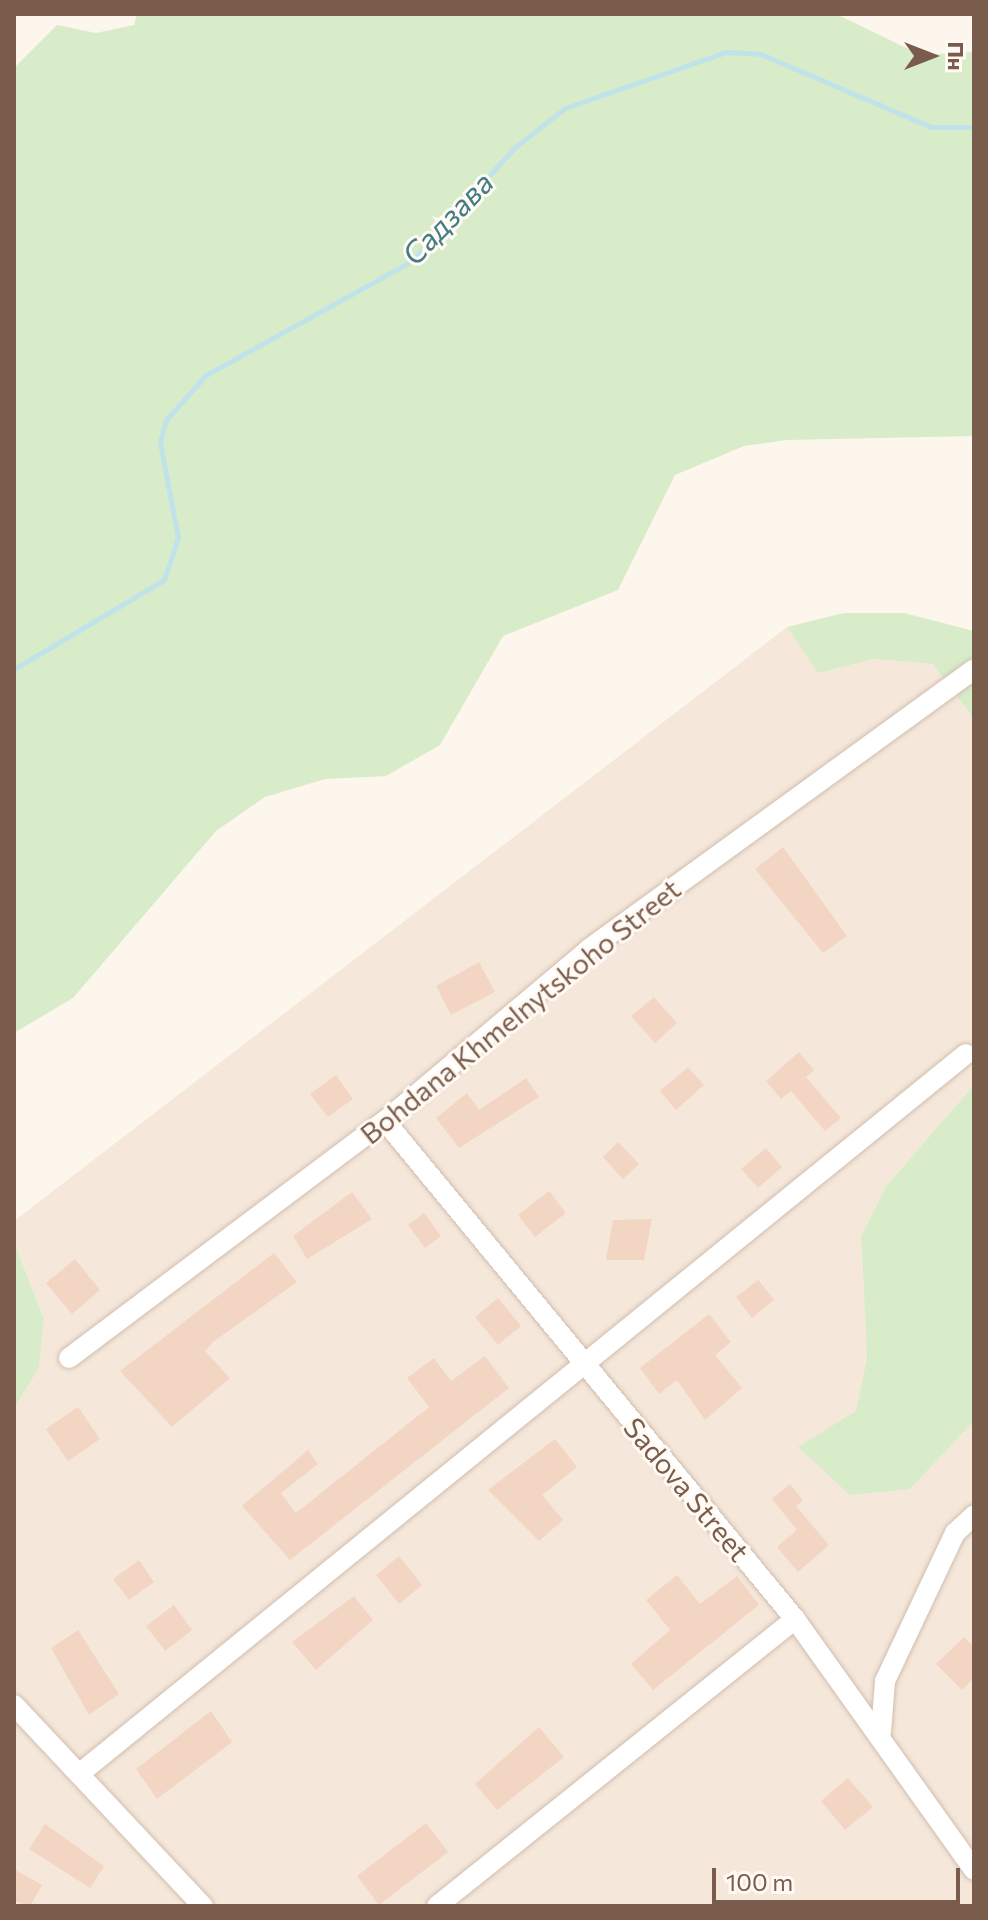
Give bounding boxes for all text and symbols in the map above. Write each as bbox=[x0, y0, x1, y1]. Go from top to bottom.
north arrow bbox=[892, 16, 972, 96]
text: Пн bbox=[943, 41, 970, 71]
water label: Садзава bbox=[394, 164, 500, 272]
street label: Bohdana Khmelnytskoho Street bbox=[353, 872, 687, 1150]
street label: Sadova Street bbox=[617, 1411, 757, 1567]
scale bar bbox=[716, 1852, 964, 1902]
text: 100 m bbox=[726, 1867, 793, 1896]

